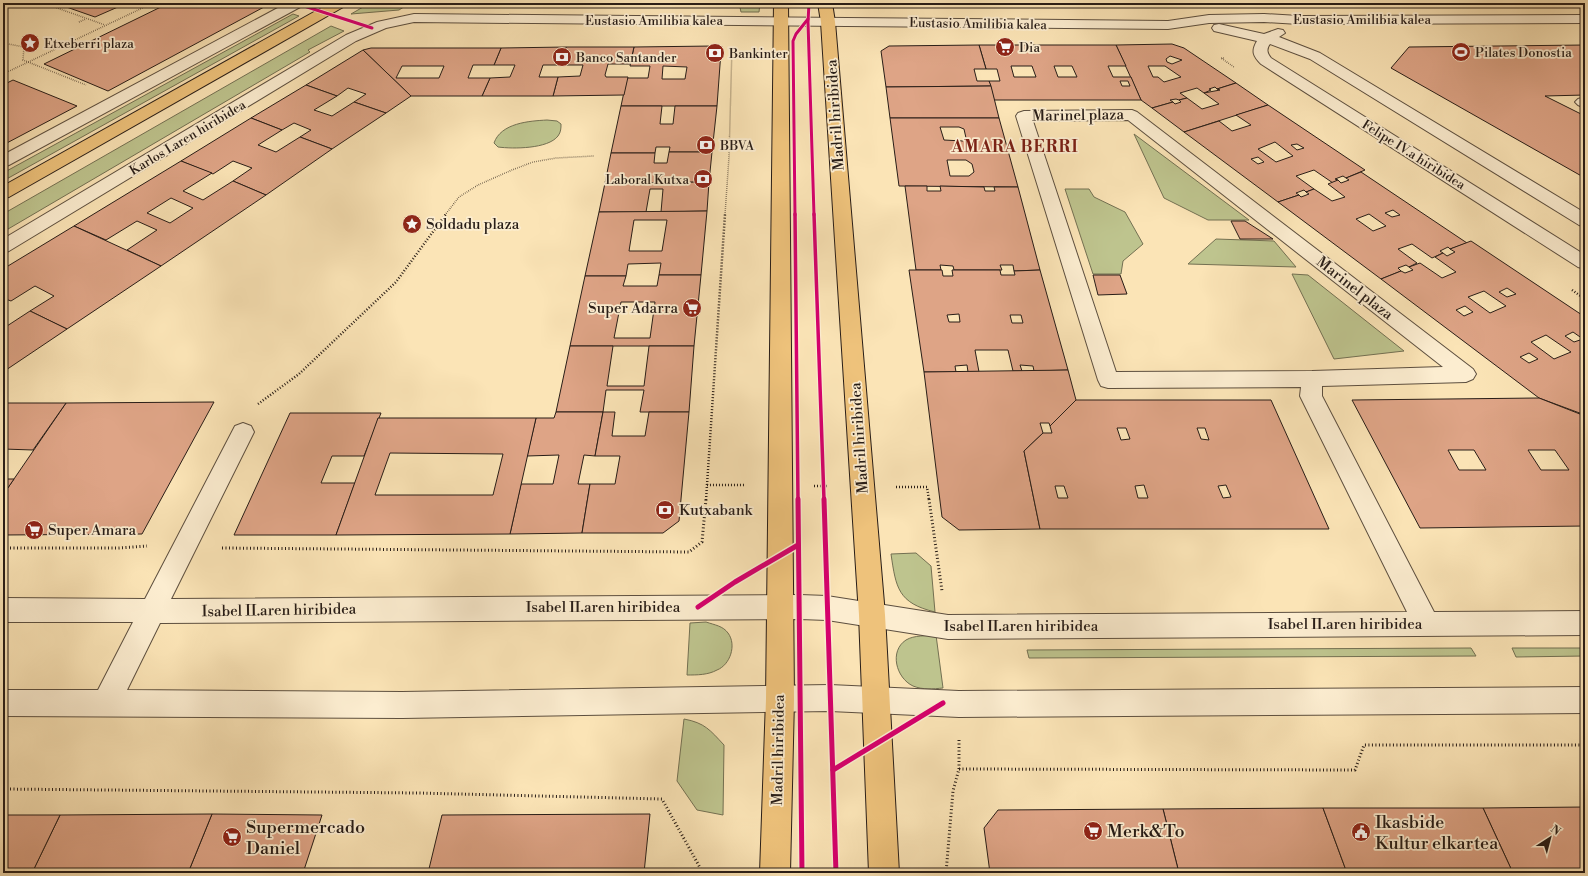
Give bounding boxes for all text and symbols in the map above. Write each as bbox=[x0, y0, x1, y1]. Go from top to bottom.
street label: Eustasio Amilibia kalea bbox=[1293, 12, 1431, 28]
street label: Eustasio Amilibia kalea bbox=[585, 13, 723, 29]
street label: Eustasio Amilibia kalea bbox=[909, 15, 1048, 33]
place icon: Etxeberri plaza bbox=[19, 32, 41, 54]
place label: Etxeberri plaza bbox=[44, 36, 134, 52]
supermarket icon: Dia bbox=[994, 36, 1016, 58]
place label: Dia bbox=[1019, 40, 1040, 56]
sports icon: Pilates Donostia bbox=[1450, 41, 1472, 63]
bank icon: Bankinter bbox=[704, 42, 726, 64]
place label: Pilates Donostia bbox=[1475, 45, 1572, 61]
bank icon: Banco Santander bbox=[551, 46, 573, 68]
place label: Bankinter bbox=[728, 46, 788, 62]
place label: Banco Santander bbox=[575, 50, 677, 66]
street label: Madril hiribidea bbox=[822, 58, 849, 171]
street label: Karlos I.aren hiribidea bbox=[126, 97, 249, 179]
street label: Marinel plaza bbox=[1032, 105, 1125, 126]
street label: Felipe IV.a hiribidea bbox=[1359, 117, 1468, 193]
bank icon: BBVA bbox=[695, 134, 717, 156]
district label: AMARA BERRI bbox=[950, 137, 1079, 157]
place label: BBVA bbox=[719, 138, 755, 154]
bank icon: Laboral Kutxa bbox=[692, 168, 714, 190]
place label: Laboral Kutxa bbox=[605, 172, 689, 188]
place icon: Soldadu plaza bbox=[401, 213, 423, 235]
place label: Soldadu plaza bbox=[426, 215, 520, 234]
street label: Marinel plaza bbox=[1313, 253, 1397, 324]
supermarket icon: Super Adarra bbox=[681, 297, 703, 319]
place label: Super Adarra bbox=[588, 299, 678, 318]
street label: Madril hiribidea bbox=[846, 381, 873, 494]
bank icon: Kutxabank bbox=[654, 499, 676, 521]
place label: Kutxabank bbox=[679, 501, 754, 520]
supermarket icon: Super Amara bbox=[23, 519, 45, 541]
place label: Super Amara bbox=[48, 521, 136, 540]
street label: Isabel II.aren hiribidea bbox=[526, 598, 681, 617]
street label: Isabel II.aren hiribidea bbox=[202, 600, 357, 621]
street label: Isabel II.aren hiribidea bbox=[1268, 615, 1423, 634]
street label: Isabel II.aren hiribidea bbox=[944, 617, 1099, 636]
street label: Madril hiribidea bbox=[768, 694, 789, 806]
place label: Ikasbide Kultur elkartea bbox=[1375, 811, 1499, 855]
place label: Supermercado Daniel bbox=[246, 816, 365, 860]
north arrow bbox=[1530, 818, 1570, 858]
supermarket icon: Merk&To bbox=[1082, 820, 1104, 842]
place label: Merk&To bbox=[1107, 820, 1185, 843]
public building icon: Ikasbide Kultur elkartea bbox=[1350, 821, 1372, 843]
text: N bbox=[1548, 822, 1563, 839]
supermarket icon: Supermercado Daniel bbox=[221, 826, 243, 848]

